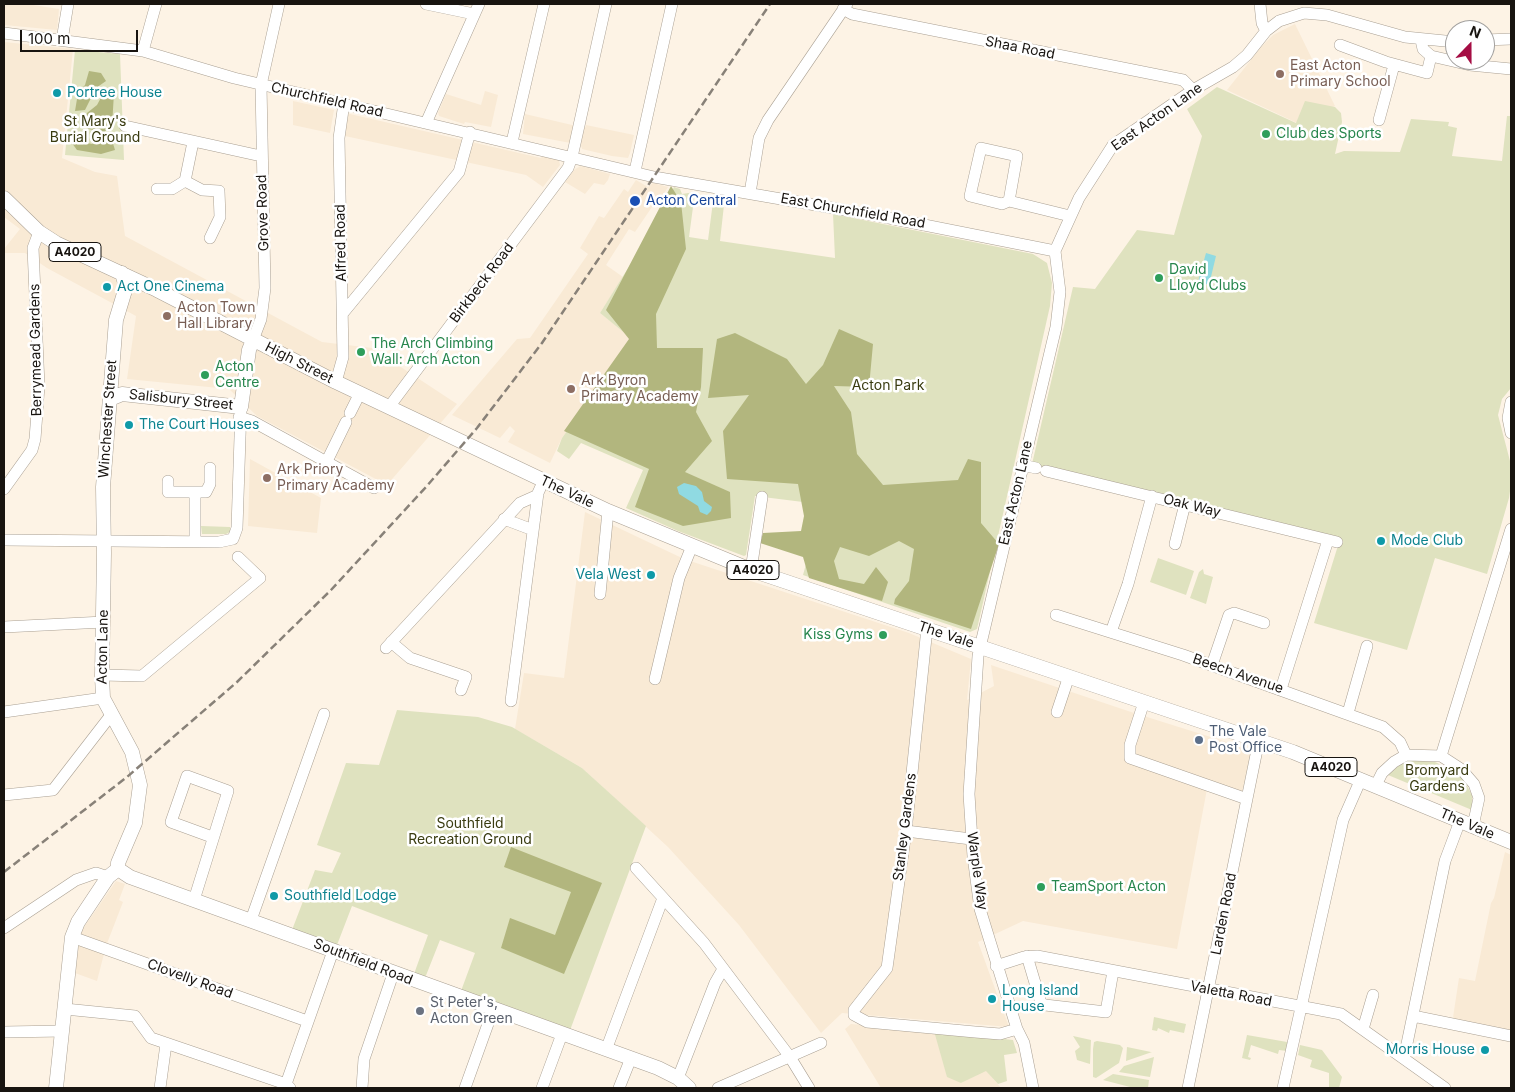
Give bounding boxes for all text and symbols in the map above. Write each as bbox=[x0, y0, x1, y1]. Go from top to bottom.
scale bar bbox=[22, 20, 140, 52]
north arrow bbox=[1445, 20, 1495, 70]
text: N bbox=[1467, 22, 1484, 41]
text: 100 m bbox=[28, 29, 70, 48]
street label: Shaa Road bbox=[984, 33, 1056, 63]
place label: East Acton Primary School bbox=[1290, 58, 1391, 90]
marker: East Acton Primary School bbox=[1274, 68, 1286, 80]
street label: Churchfield Road bbox=[269, 79, 385, 121]
street label: East Acton Lane bbox=[1108, 79, 1206, 155]
place label: Portree House bbox=[67, 85, 162, 101]
marker: Portree House bbox=[51, 87, 63, 99]
park label: St Mary's Burial Ground bbox=[50, 114, 140, 146]
place label: Club des Sports bbox=[1276, 126, 1382, 142]
marker: Club des Sports bbox=[1260, 128, 1272, 140]
street label: Grove Road bbox=[253, 174, 273, 252]
street label: East Churchfield Road bbox=[779, 190, 927, 232]
place label: Acton Central bbox=[646, 193, 736, 209]
marker: Acton Central bbox=[628, 194, 642, 208]
street label: Alfred Road bbox=[332, 204, 350, 282]
street label: Birkbeck Road bbox=[446, 240, 518, 326]
road number: A4020 bbox=[49, 242, 101, 262]
place label: David Lloyd Clubs bbox=[1169, 262, 1246, 294]
marker: David Lloyd Clubs bbox=[1153, 272, 1165, 284]
place label: Act One Cinema bbox=[117, 279, 224, 295]
marker: Act One Cinema bbox=[101, 281, 113, 293]
street label: Berrymead Gardens bbox=[26, 283, 46, 417]
place label: Acton Town Hall Library bbox=[177, 300, 256, 332]
marker: Acton Town Hall Library bbox=[161, 310, 173, 322]
place label: The Arch Climbing Wall: Arch Acton bbox=[371, 336, 493, 368]
street label: High Street bbox=[262, 339, 336, 387]
marker: The Arch Climbing Wall: Arch Acton bbox=[355, 346, 367, 358]
street label: Winchester Street bbox=[95, 359, 121, 479]
place label: Acton Centre bbox=[215, 359, 259, 392]
marker: Acton Centre bbox=[199, 369, 211, 381]
place label: Ark Byron Primary Academy bbox=[581, 373, 699, 406]
park label: Acton Park bbox=[852, 378, 924, 394]
marker: Ark Byron Primary Academy bbox=[565, 383, 577, 395]
street label: Salisbury Street bbox=[128, 386, 234, 414]
place label: The Court Houses bbox=[139, 417, 259, 433]
marker: The Court Houses bbox=[123, 419, 135, 431]
street label: East Acton Lane bbox=[996, 439, 1036, 547]
place label: Ark Priory Primary Academy bbox=[277, 462, 395, 494]
marker: Ark Priory Primary Academy bbox=[261, 472, 273, 484]
street label: The Vale bbox=[537, 472, 597, 512]
street label: Oak Way bbox=[1161, 491, 1223, 521]
place label: Mode Club bbox=[1391, 533, 1463, 549]
marker: Mode Club bbox=[1375, 535, 1387, 547]
road number: A4020 bbox=[727, 560, 779, 580]
place label: Vela West bbox=[575, 567, 641, 583]
marker: Vela West bbox=[645, 569, 657, 581]
street label: Acton Lane bbox=[94, 609, 112, 685]
street label: The Vale bbox=[916, 618, 976, 652]
place label: Kiss Gyms bbox=[803, 627, 873, 643]
marker: Kiss Gyms bbox=[877, 629, 889, 641]
street label: Beech Avenue bbox=[1190, 651, 1286, 697]
place label: The Vale Post Office bbox=[1209, 724, 1282, 756]
marker: The Vale Post Office bbox=[1193, 734, 1205, 746]
road number: A4020 bbox=[1305, 758, 1357, 776]
park label: Bromyard Gardens bbox=[1405, 763, 1469, 796]
street label: Stanley Gardens bbox=[890, 772, 920, 882]
street label: The Vale bbox=[1437, 805, 1497, 843]
park label: Southfield Recreation Ground bbox=[408, 816, 532, 849]
street label: Warple Way bbox=[963, 831, 991, 911]
street label: Larden Road bbox=[1208, 871, 1240, 957]
place label: TeamSport Acton bbox=[1051, 879, 1166, 895]
marker: TeamSport Acton bbox=[1035, 881, 1047, 893]
place label: Southfield Lodge bbox=[284, 888, 397, 904]
marker: Southfield Lodge bbox=[268, 890, 280, 902]
street label: Southfield Road bbox=[311, 935, 415, 989]
street label: Clovelly Road bbox=[145, 956, 235, 1002]
street label: Valetta Road bbox=[1189, 978, 1273, 1010]
place label: Long Island House bbox=[1002, 983, 1078, 1016]
marker: Long Island House bbox=[986, 993, 998, 1005]
place label: St Peter's, Acton Green bbox=[430, 995, 513, 1028]
marker: St Peter's, Acton Green bbox=[414, 1005, 426, 1017]
place label: Morris House bbox=[1386, 1042, 1475, 1058]
marker: Morris House bbox=[1479, 1044, 1491, 1056]

